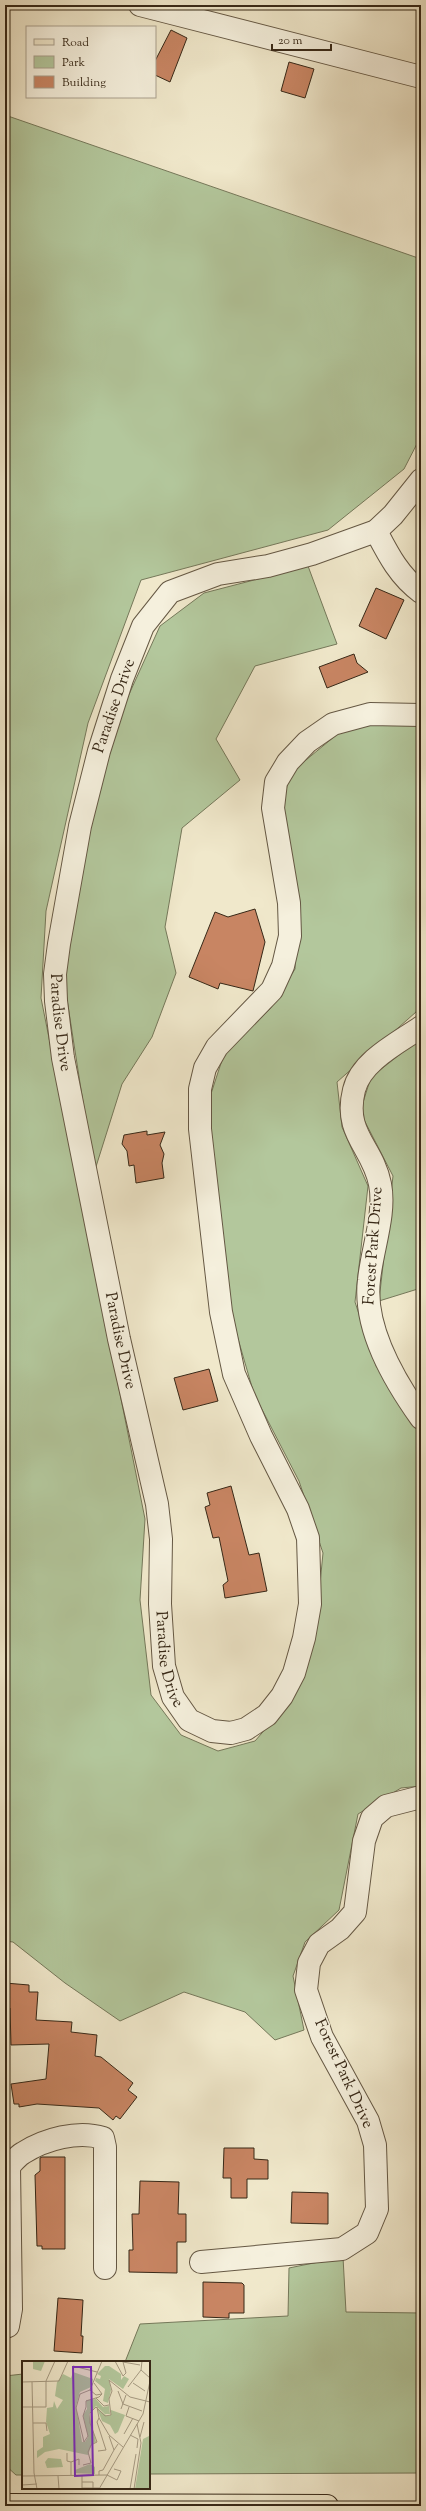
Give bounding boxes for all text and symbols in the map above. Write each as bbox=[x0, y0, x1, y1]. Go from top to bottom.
legend bbox=[26, 26, 156, 98]
scale bar bbox=[272, 26, 331, 52]
text: 20 m bbox=[278, 32, 303, 50]
text: Road bbox=[62, 34, 89, 52]
text: Park bbox=[62, 54, 85, 72]
text: Building bbox=[62, 74, 106, 92]
street label: Paradise Drive bbox=[88, 656, 142, 756]
street label: Paradise Drive bbox=[43, 973, 77, 1074]
street label: Forest Park Drive bbox=[358, 1186, 390, 1306]
street label: Paradise Drive bbox=[98, 1290, 142, 1391]
street label: Paradise Drive bbox=[149, 1610, 189, 1713]
street label: Forest Park Drive bbox=[308, 2015, 378, 2133]
inset map bbox=[22, 2361, 150, 2489]

